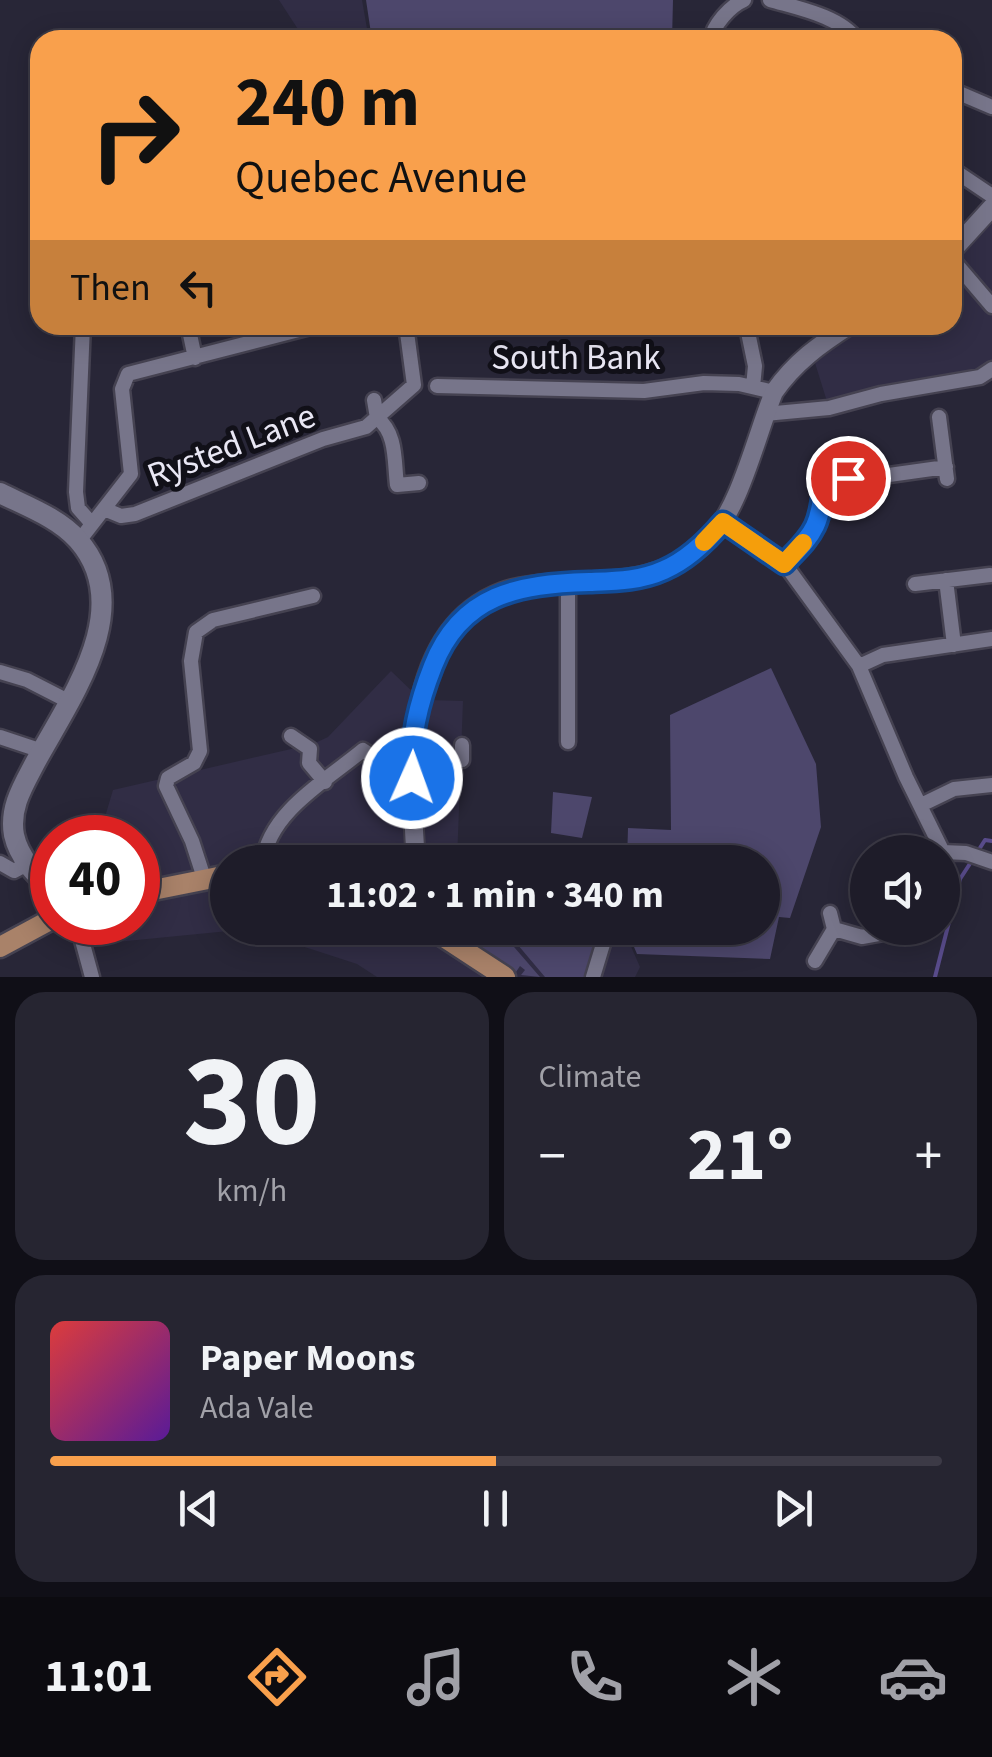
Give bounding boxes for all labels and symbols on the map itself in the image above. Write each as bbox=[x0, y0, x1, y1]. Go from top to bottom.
street label: South Bank bbox=[491, 333, 661, 383]
street label: Rysted Lane bbox=[140, 391, 323, 501]
pin bbox=[806, 436, 891, 521]
position arrow bbox=[360, 726, 464, 830]
speed limit sign: 40 bbox=[30, 815, 160, 945]

